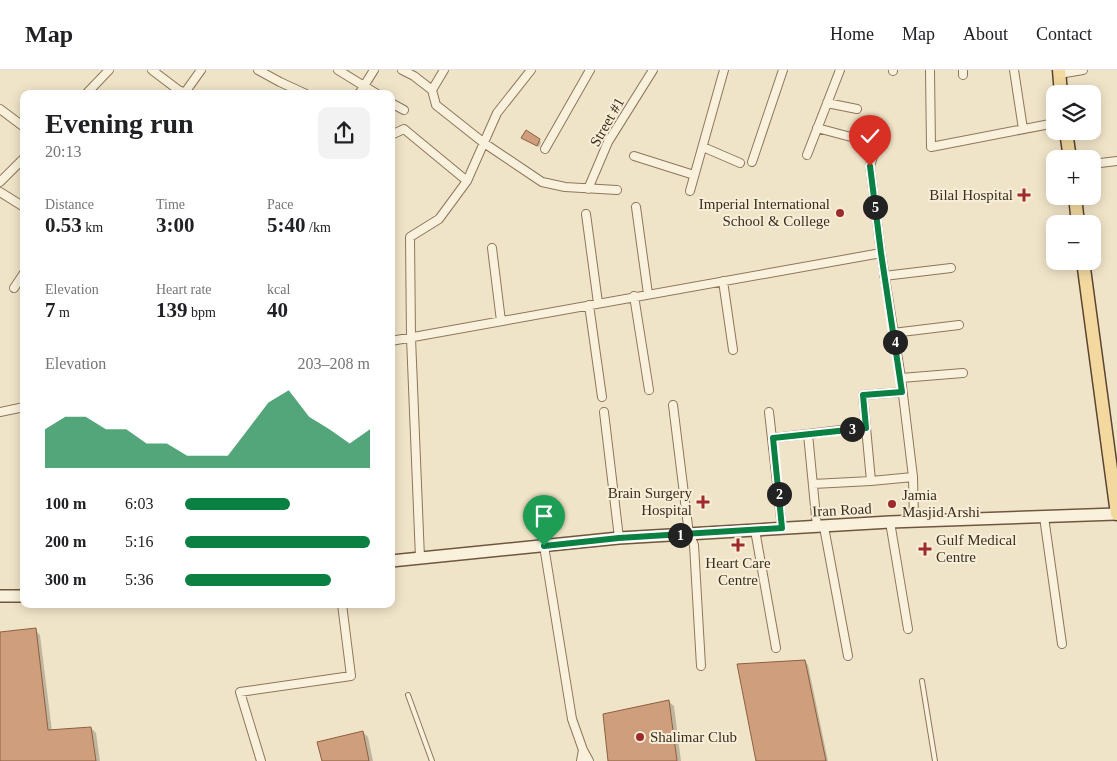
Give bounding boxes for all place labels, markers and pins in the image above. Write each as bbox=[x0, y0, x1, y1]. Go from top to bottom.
pin bbox=[849, 115, 891, 166]
place label: Bilal Hospital bbox=[929, 187, 1013, 203]
marker: Bilal Hospital bbox=[1017, 188, 1031, 202]
pin: 5 bbox=[862, 194, 888, 220]
place label: Imperial International School & College bbox=[699, 196, 830, 229]
marker: Imperial International School & College bbox=[834, 207, 846, 219]
pin: 4 bbox=[882, 330, 908, 354]
pin: 3 bbox=[840, 416, 864, 442]
pin: 2 bbox=[766, 482, 792, 506]
place label: Brain Surgery Hospital bbox=[608, 485, 692, 518]
place label: Jamia Masjid Arshi bbox=[902, 487, 980, 520]
pin bbox=[523, 495, 565, 546]
marker: Brain Surgery Hospital bbox=[696, 495, 710, 509]
marker: Jamia Masjid Arshi bbox=[886, 498, 898, 510]
pin: 1 bbox=[668, 522, 692, 548]
place label: Gulf Medical Centre bbox=[936, 532, 1016, 565]
marker: Heart Care Centre bbox=[731, 538, 745, 552]
marker: Gulf Medical Centre bbox=[918, 542, 932, 556]
place label: Heart Care Centre bbox=[705, 555, 771, 588]
place label: Shalimar Club bbox=[650, 729, 737, 745]
marker: Shalimar Club bbox=[634, 731, 646, 743]

